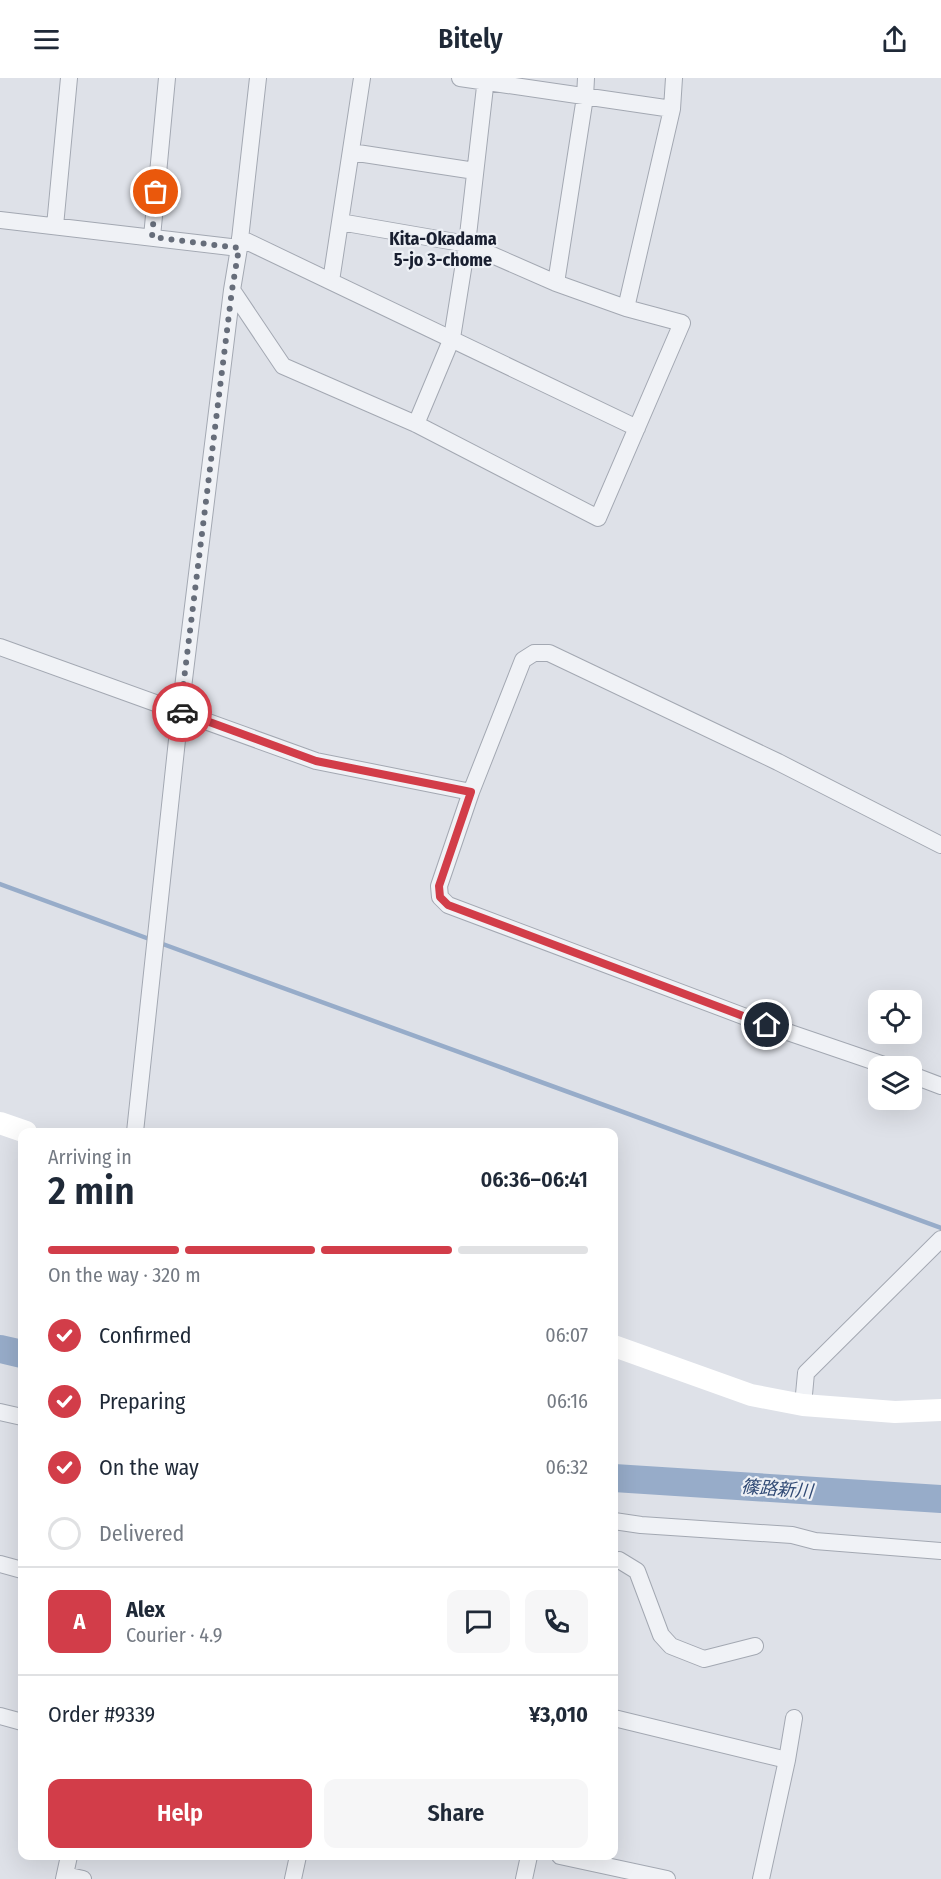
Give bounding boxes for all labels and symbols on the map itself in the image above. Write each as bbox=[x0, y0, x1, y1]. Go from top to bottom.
pin bbox=[130, 166, 181, 217]
district label: Kita-Okadama 5-jo 3-chome bbox=[389, 228, 497, 271]
courier bbox=[152, 682, 212, 742]
pin bbox=[741, 999, 792, 1050]
water label: 篠路新川 bbox=[740, 1476, 816, 1503]

